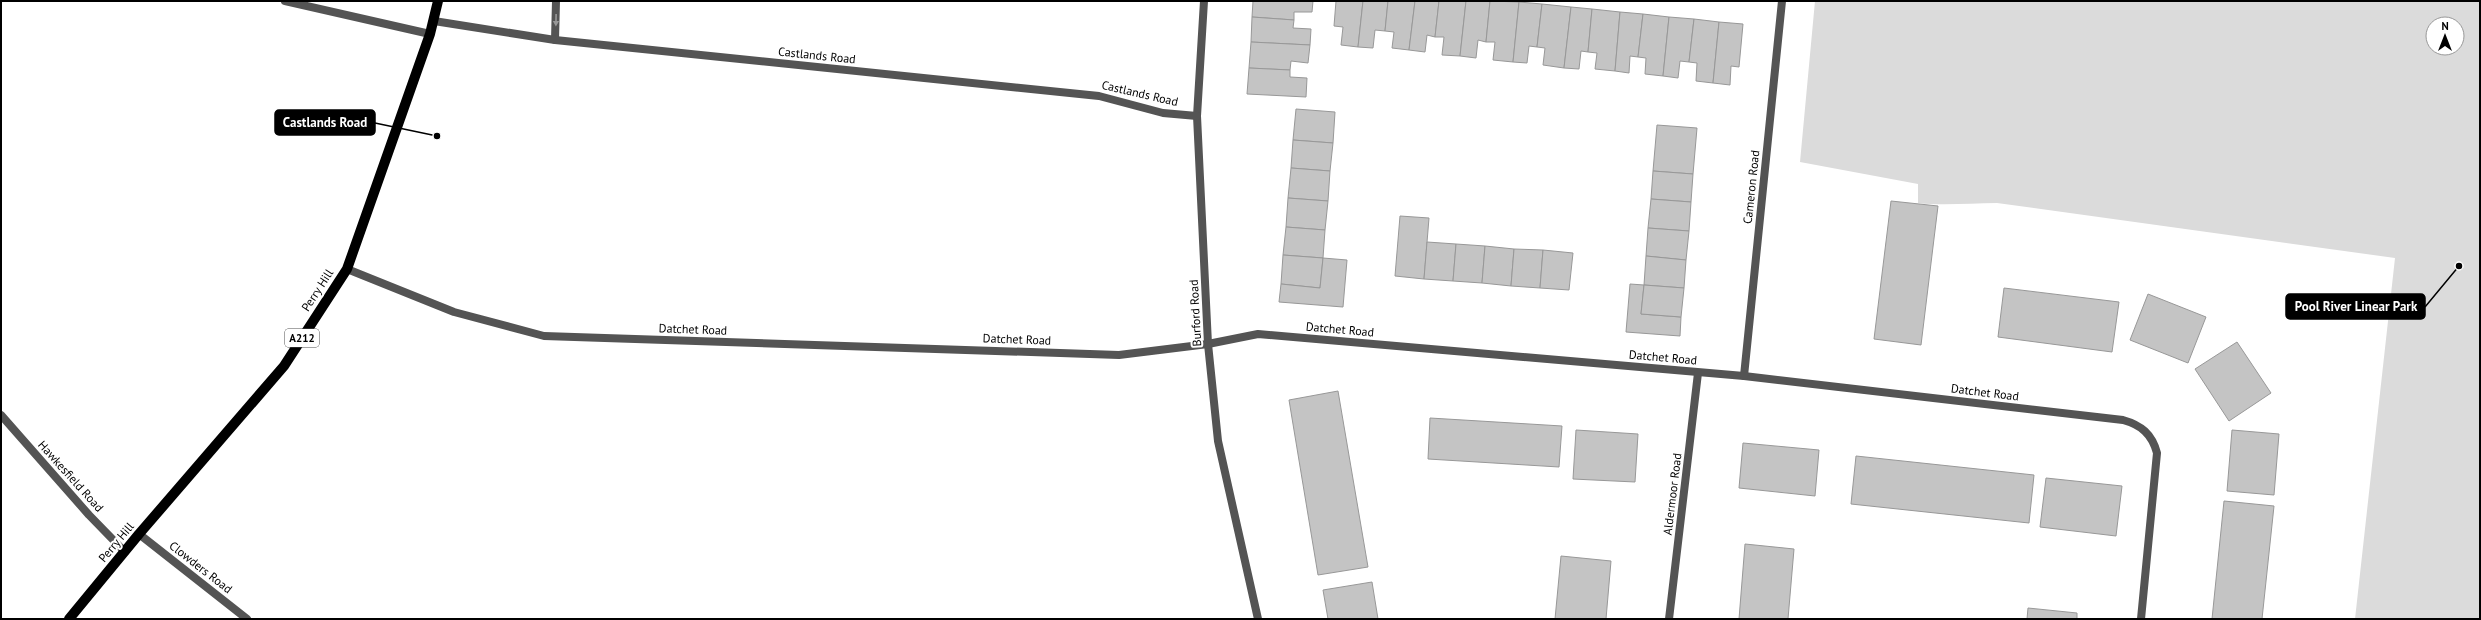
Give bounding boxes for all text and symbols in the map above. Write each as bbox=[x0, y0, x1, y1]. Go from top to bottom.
one-way arrow bbox=[552, 14, 559, 26]
north arrow bbox=[2425, 16, 2465, 56]
text: N bbox=[2441, 19, 2449, 33]
street label: Castlands Road bbox=[777, 43, 857, 67]
street label: Castlands Road bbox=[1100, 77, 1180, 109]
callout: Castlands Road bbox=[275, 110, 375, 135]
text: Castlands Road bbox=[283, 114, 367, 131]
street label: Cameron Road bbox=[1740, 149, 1762, 225]
street label: Perry Hill bbox=[298, 266, 336, 314]
street label: Burford Road bbox=[1186, 279, 1204, 347]
callout: Pool River Linear Park bbox=[2286, 294, 2425, 319]
text: Pool River Linear Park bbox=[2295, 298, 2418, 315]
street label: Datchet Road bbox=[1305, 319, 1375, 339]
street label: Datchet Road bbox=[659, 320, 727, 338]
road number: A212 bbox=[285, 329, 319, 347]
street label: Datchet Road bbox=[983, 330, 1051, 348]
street label: Datchet Road bbox=[1628, 347, 1698, 367]
street label: Datchet Road bbox=[1950, 380, 2020, 404]
street label: Hawkesfield Road bbox=[35, 437, 107, 515]
street label: Aldermoor Road bbox=[1660, 452, 1684, 536]
street label: Perry Hill bbox=[95, 519, 137, 565]
street label: Clowders Road bbox=[167, 538, 235, 596]

